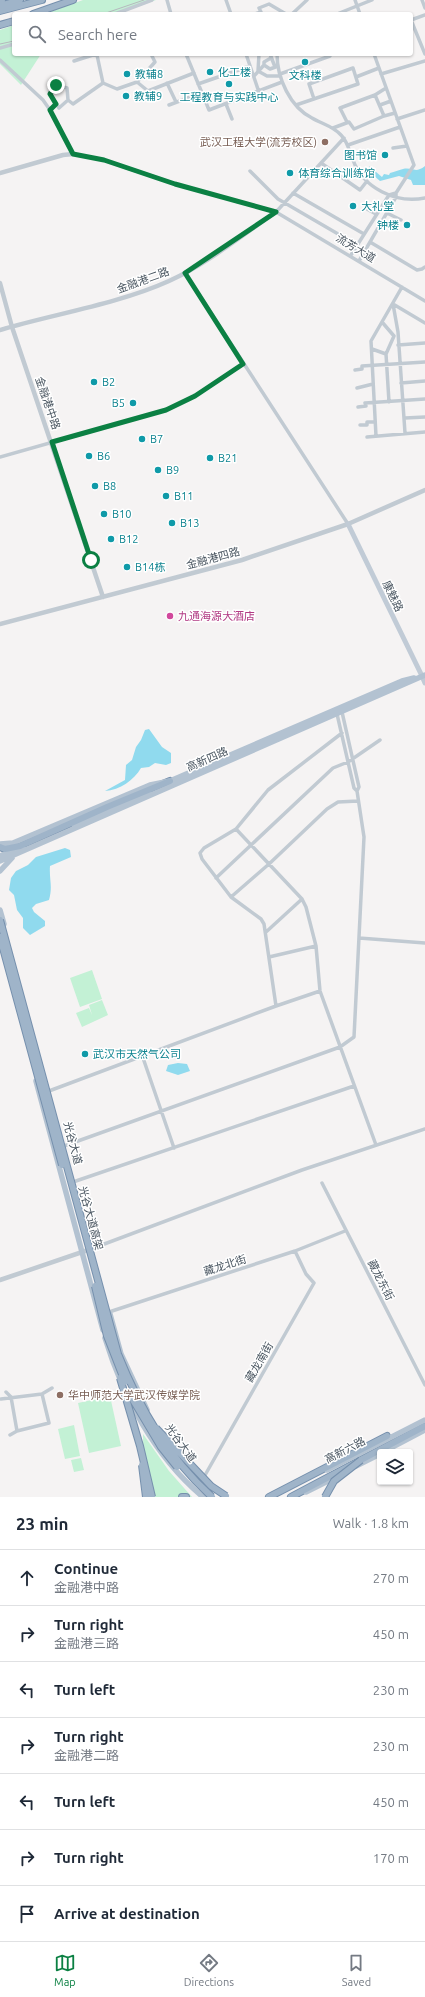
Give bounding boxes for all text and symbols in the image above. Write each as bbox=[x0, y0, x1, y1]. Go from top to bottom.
search box bbox=[12, 12, 413, 56]
icon: search bbox=[26, 23, 48, 45]
text: Search here bbox=[58, 26, 137, 43]
marker: 文科楼 bbox=[300, 57, 310, 67]
place label: 化工楼 bbox=[218, 66, 251, 78]
marker: 化工楼 bbox=[205, 67, 215, 77]
place label: 教辅8 bbox=[135, 68, 163, 80]
marker: 教辅8 bbox=[122, 69, 132, 79]
place label: 文科楼 bbox=[289, 69, 322, 81]
route end bbox=[47, 76, 65, 94]
marker: 工程教育与实践中心 bbox=[224, 79, 234, 89]
place label: 教辅9 bbox=[134, 90, 162, 102]
marker: 教辅9 bbox=[121, 91, 131, 101]
place label: 工程教育与实践中心 bbox=[180, 91, 279, 103]
place label: 武汉工程大学(流芳校区) bbox=[200, 136, 317, 149]
marker: 武汉工程大学(流芳校区) bbox=[320, 137, 330, 147]
place label: 图书馆 bbox=[344, 149, 377, 161]
marker: 图书馆 bbox=[380, 150, 390, 160]
place label: 体育综合训练馆 bbox=[298, 167, 375, 179]
marker: 体育综合训练馆 bbox=[285, 168, 295, 178]
place label: 大礼堂 bbox=[361, 200, 394, 212]
marker: 大礼堂 bbox=[348, 201, 358, 211]
place label: 钟楼 bbox=[377, 219, 399, 231]
marker: 钟楼 bbox=[402, 220, 412, 230]
street label: 流芳大道 bbox=[334, 232, 378, 264]
street label: 金融港二路 bbox=[115, 265, 171, 295]
street label: 金融港中路 bbox=[33, 375, 63, 431]
place label: B2 bbox=[102, 376, 115, 388]
marker: B2 bbox=[89, 377, 99, 387]
place label: B5 bbox=[112, 397, 125, 409]
marker: B5 bbox=[128, 398, 138, 408]
place label: B7 bbox=[150, 433, 163, 445]
marker: B7 bbox=[137, 434, 147, 444]
place label: B6 bbox=[97, 450, 110, 462]
marker: B6 bbox=[84, 451, 94, 461]
place label: B21 bbox=[218, 452, 237, 464]
marker: B21 bbox=[205, 453, 215, 463]
place label: B9 bbox=[166, 464, 179, 476]
marker: B9 bbox=[153, 465, 163, 475]
place label: B8 bbox=[103, 480, 116, 492]
marker: B8 bbox=[90, 481, 100, 491]
place label: B11 bbox=[174, 490, 193, 502]
marker: B11 bbox=[161, 491, 171, 501]
place label: B10 bbox=[112, 508, 131, 520]
marker: B10 bbox=[99, 509, 109, 519]
place label: B13 bbox=[180, 517, 199, 529]
marker: B13 bbox=[167, 518, 177, 528]
place label: B12 bbox=[119, 533, 138, 545]
marker: B12 bbox=[106, 534, 116, 544]
street label: 金融港四路 bbox=[185, 545, 241, 571]
route start bbox=[82, 551, 100, 569]
place label: B14栋 bbox=[135, 561, 165, 573]
marker: B14栋 bbox=[122, 562, 132, 572]
street label: 康魅路 bbox=[380, 579, 406, 613]
place label: 九通海源大酒店 bbox=[178, 610, 255, 622]
marker: 九通海源大酒店 bbox=[165, 611, 175, 621]
street label: 高新四路 bbox=[184, 745, 230, 773]
place label: 武汉市天然气公司 bbox=[93, 1048, 181, 1060]
marker: 武汉市天然气公司 bbox=[80, 1049, 90, 1059]
street label: 光谷大道 bbox=[62, 1120, 84, 1166]
street label: 光谷大道高架 bbox=[77, 1185, 105, 1251]
street label: 藏龙北街 bbox=[202, 1252, 248, 1278]
street label: 藏龙东街 bbox=[366, 1258, 396, 1302]
street label: 藏龙南街 bbox=[243, 1340, 275, 1384]
place label: 华中师范大学武汉传媒学院 bbox=[68, 1389, 200, 1401]
marker: 华中师范大学武汉传媒学院 bbox=[55, 1390, 65, 1400]
street label: 光谷大道 bbox=[163, 1422, 199, 1464]
street label: 高新六路 bbox=[323, 1435, 367, 1465]
map controls bbox=[377, 1449, 413, 1485]
button: layers bbox=[377, 1449, 413, 1485]
text: 23 min bbox=[16, 1514, 69, 1533]
text: Walk · 1.8 km bbox=[333, 1516, 409, 1530]
text: Continue bbox=[54, 1560, 118, 1577]
icon: ahead bbox=[16, 1567, 38, 1589]
text: 270 m bbox=[373, 1571, 409, 1585]
text: 金融港中路 bbox=[54, 1580, 119, 1594]
text: Turn right bbox=[54, 1616, 124, 1633]
icon: right bbox=[16, 1623, 38, 1645]
text: 450 m bbox=[373, 1627, 409, 1641]
text: 金融港三路 bbox=[54, 1636, 119, 1650]
icon: left bbox=[16, 1679, 38, 1701]
text: Turn left bbox=[54, 1681, 115, 1698]
text: 230 m bbox=[373, 1683, 409, 1697]
text: Turn right bbox=[54, 1728, 124, 1745]
icon: right bbox=[16, 1735, 38, 1757]
text: 230 m bbox=[373, 1739, 409, 1753]
text: 金融港二路 bbox=[54, 1748, 119, 1762]
icon: left bbox=[16, 1791, 38, 1813]
text: Turn left bbox=[54, 1793, 115, 1810]
text: 450 m bbox=[373, 1795, 409, 1809]
icon: right bbox=[16, 1847, 38, 1869]
text: Turn right bbox=[54, 1849, 124, 1866]
text: 170 m bbox=[373, 1851, 409, 1865]
icon: arrive bbox=[16, 1903, 38, 1925]
text: Arrive at destination bbox=[54, 1905, 200, 1922]
tab: Map bbox=[54, 1952, 76, 1988]
tab: Directions bbox=[184, 1952, 234, 1988]
tab: Saved bbox=[342, 1952, 371, 1988]

